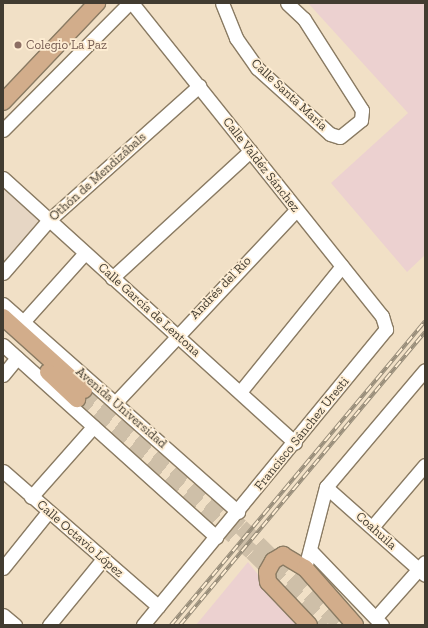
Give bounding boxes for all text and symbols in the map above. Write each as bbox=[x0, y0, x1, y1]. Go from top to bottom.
place label: Colegio La Paz bbox=[26, 37, 107, 53]
marker: Colegio La Paz bbox=[13, 40, 23, 50]
street label: Calle Santa María bbox=[248, 56, 330, 134]
street label: Calle Valdéz Sánchez bbox=[219, 114, 303, 216]
street label: Othón de Mendizábals bbox=[46, 129, 150, 225]
street label: Andrés del Río bbox=[187, 253, 255, 323]
street label: Calle García de Lentona bbox=[95, 260, 203, 360]
street label: Avenida Universidad bbox=[72, 364, 170, 452]
street label: Francisco Sánchez Uresti bbox=[252, 374, 352, 494]
street label: Calle Octavio López bbox=[33, 497, 127, 581]
street label: Coahuila bbox=[352, 509, 400, 553]

